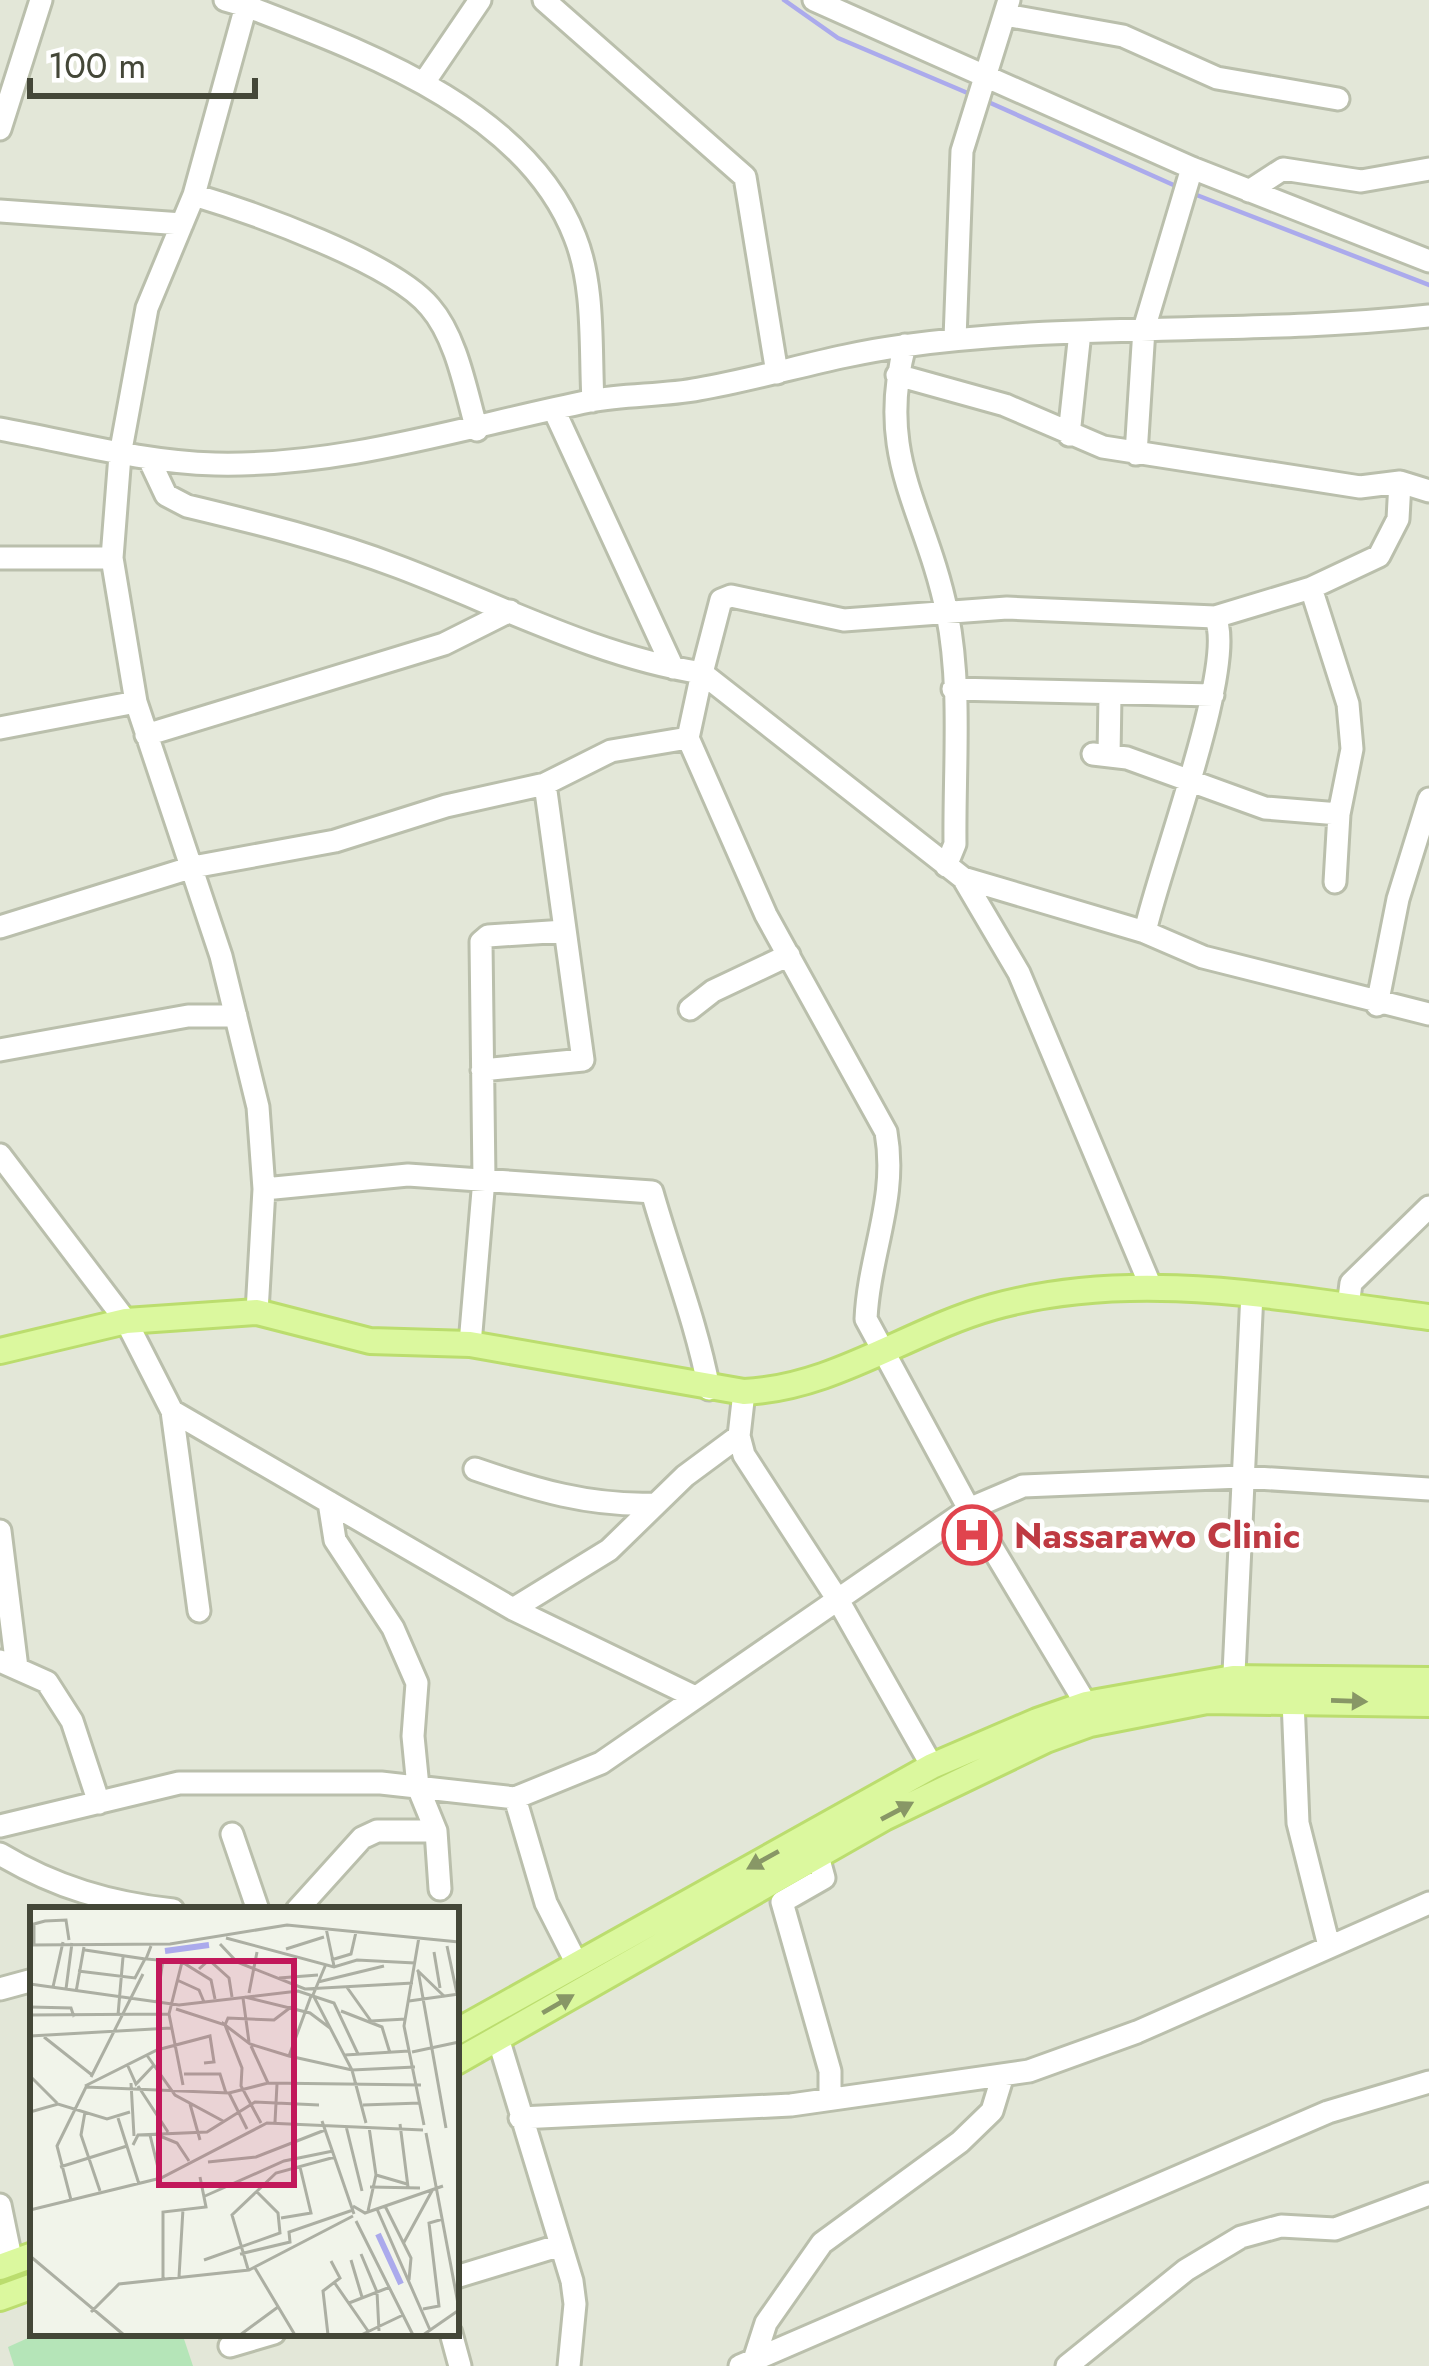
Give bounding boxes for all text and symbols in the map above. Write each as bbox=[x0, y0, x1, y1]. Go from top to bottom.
scale bar bbox=[30, 24, 255, 98]
text: 100 m bbox=[48, 39, 146, 91]
hospital icon: Nassarawo Clinic bbox=[941, 1504, 1003, 1566]
place label: Nassarawo Clinic bbox=[1014, 1509, 1300, 1561]
one-way arrow bbox=[1331, 1692, 1369, 1711]
one-way arrow bbox=[879, 1801, 914, 1822]
one-way arrow bbox=[746, 1849, 780, 1870]
inset map bbox=[30, 1907, 459, 2336]
one-way arrow bbox=[540, 1994, 575, 2015]

